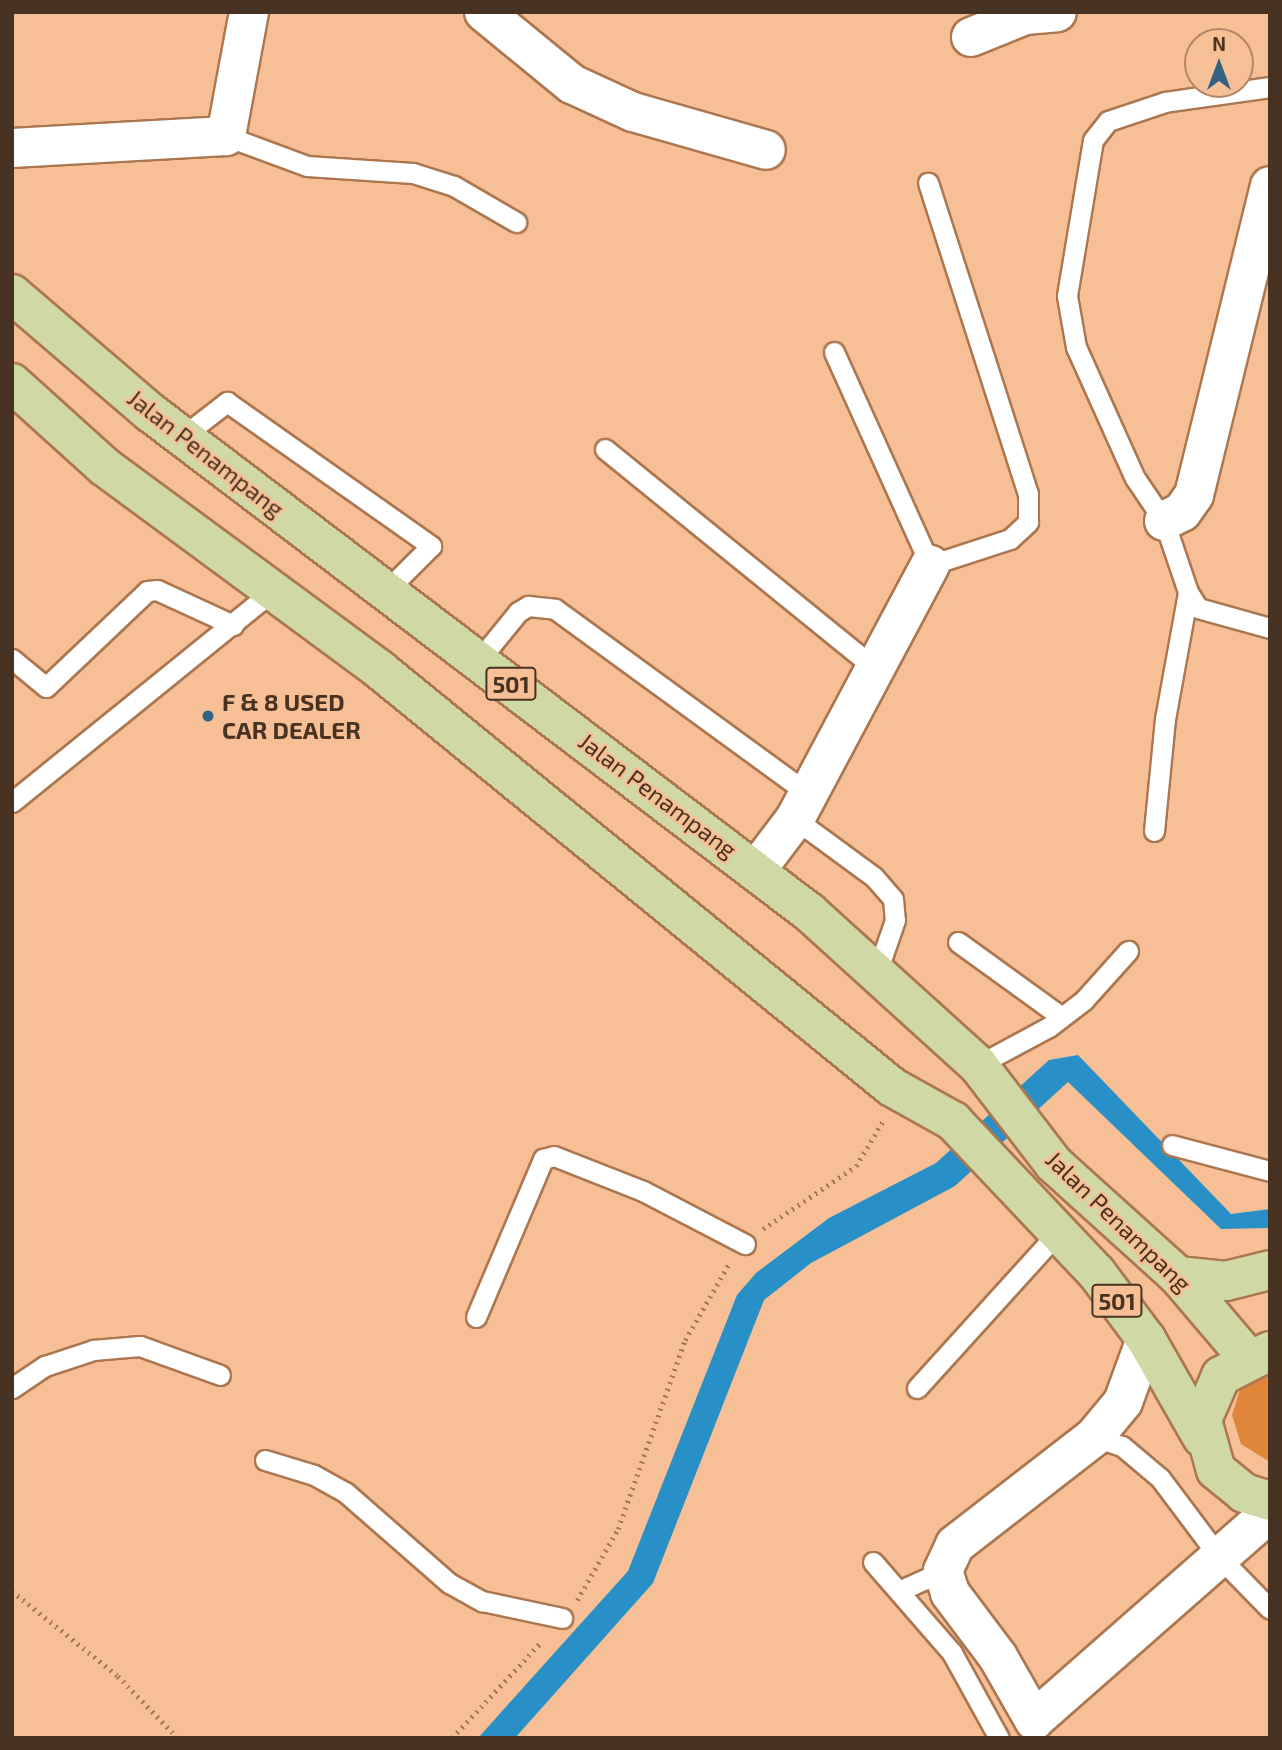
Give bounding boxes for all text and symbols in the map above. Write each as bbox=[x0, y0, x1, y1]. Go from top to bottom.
north arrow bbox=[1184, 28, 1254, 98]
text: N bbox=[1212, 32, 1226, 55]
street label: Jalan Penampang bbox=[122, 383, 290, 523]
road number: 501 bbox=[485, 664, 537, 704]
place label: F & 8 USED CAR DEALER bbox=[222, 688, 361, 744]
marker: F & 8 USED CAR DEALER bbox=[200, 708, 216, 724]
street label: Jalan Penampang bbox=[573, 726, 743, 864]
street label: Jalan Penampang bbox=[1041, 1145, 1197, 1297]
road number: 501 bbox=[1091, 1282, 1143, 1320]

